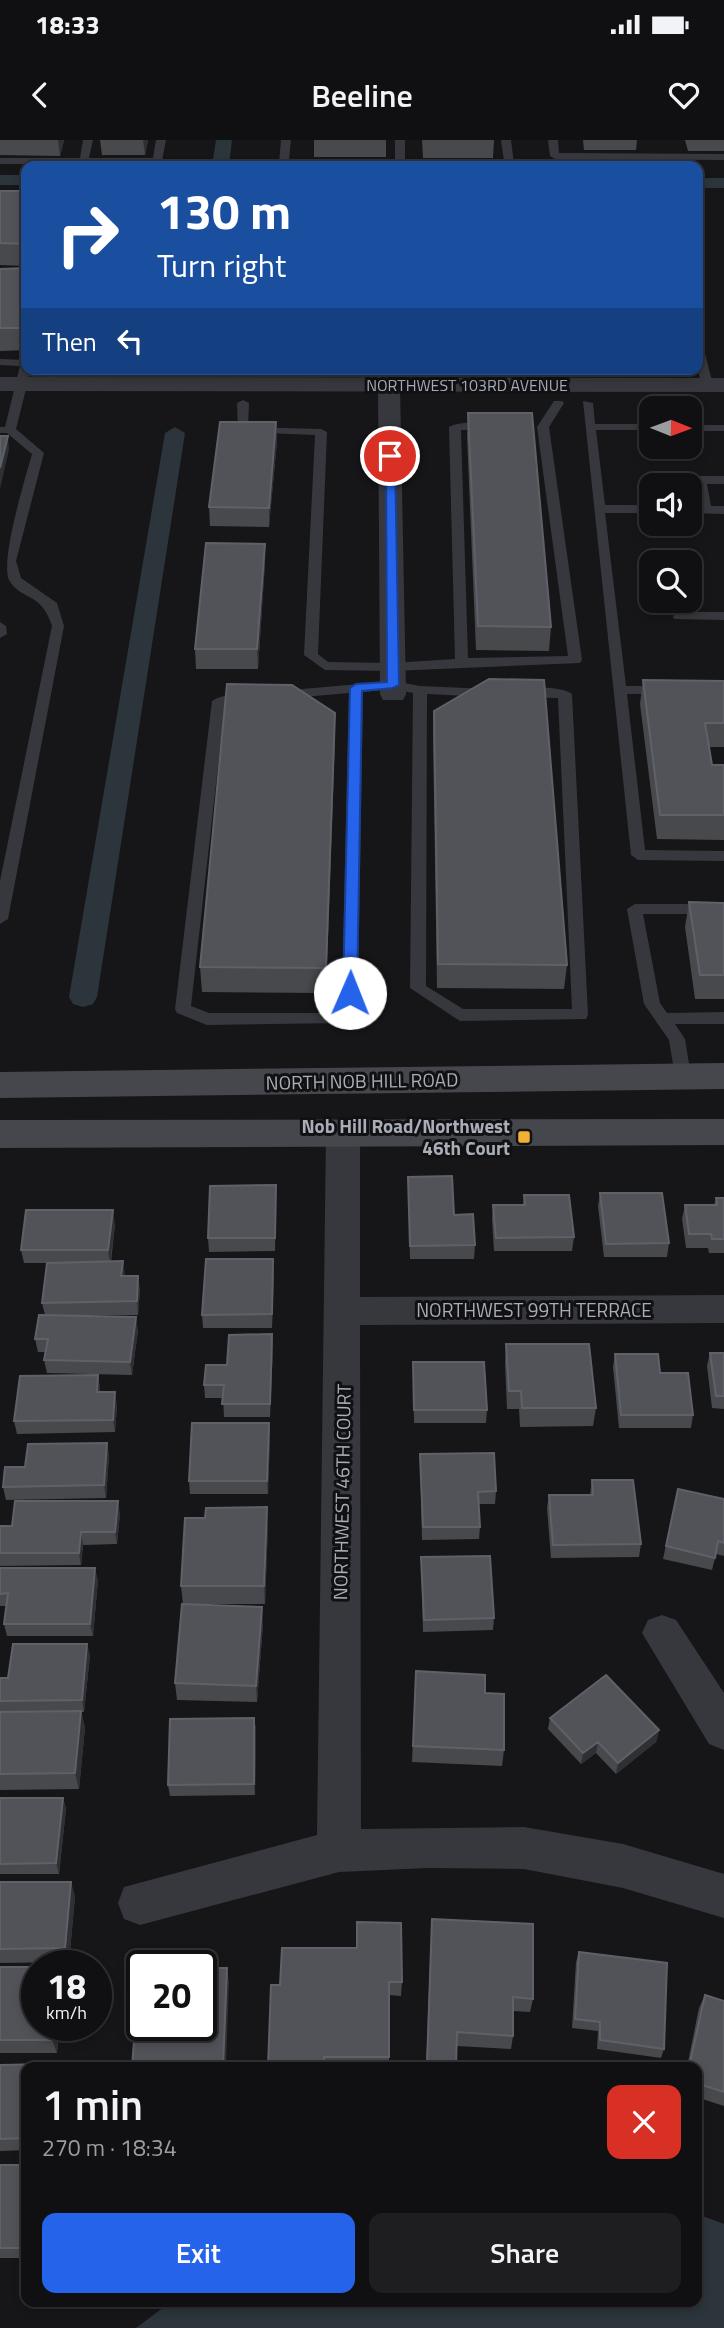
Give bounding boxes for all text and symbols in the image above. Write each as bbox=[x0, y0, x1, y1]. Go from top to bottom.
text: 18:33 bbox=[35, 5, 100, 44]
text: Beeline bbox=[311, 71, 413, 119]
icon: back bbox=[21, 76, 59, 114]
icon: heart bbox=[665, 76, 703, 114]
text: 130 m bbox=[157, 173, 291, 248]
icon: right bbox=[42, 189, 133, 280]
text: Turn right bbox=[157, 241, 286, 289]
text: Then bbox=[42, 322, 97, 361]
icon: left bbox=[111, 322, 149, 360]
street label: NORTHWEST 103RD AVENUE bbox=[366, 373, 568, 397]
north arrow bbox=[639, 396, 702, 458]
map controls bbox=[639, 396, 702, 613]
pin bbox=[360, 426, 420, 486]
icon: arrive bbox=[371, 437, 409, 475]
button: sound bbox=[639, 473, 702, 536]
button: search bbox=[639, 550, 702, 613]
position arrow bbox=[313, 956, 387, 1030]
street label: NORTH NOB HILL ROAD bbox=[265, 1064, 459, 1097]
place label: Nob Hill Road/Northwest 46th Court bbox=[302, 1111, 510, 1162]
marker: Nob Hill Road/Northwest 46th Court bbox=[516, 1129, 532, 1145]
street label: NORTHWEST 99TH TERRACE bbox=[416, 1295, 652, 1324]
street label: NORTHWEST 46TH COURT bbox=[325, 1384, 358, 1600]
speed limit sign: 20 bbox=[126, 1950, 217, 2041]
text: 18 bbox=[47, 1959, 86, 2013]
text: km/h bbox=[46, 1999, 87, 2026]
text: 1 min bbox=[42, 2072, 143, 2136]
button: close bbox=[607, 2085, 681, 2159]
text: 270 m · 18:34 bbox=[42, 2130, 177, 2165]
button: Exit bbox=[42, 2213, 355, 2293]
button: Share bbox=[369, 2213, 681, 2293]

